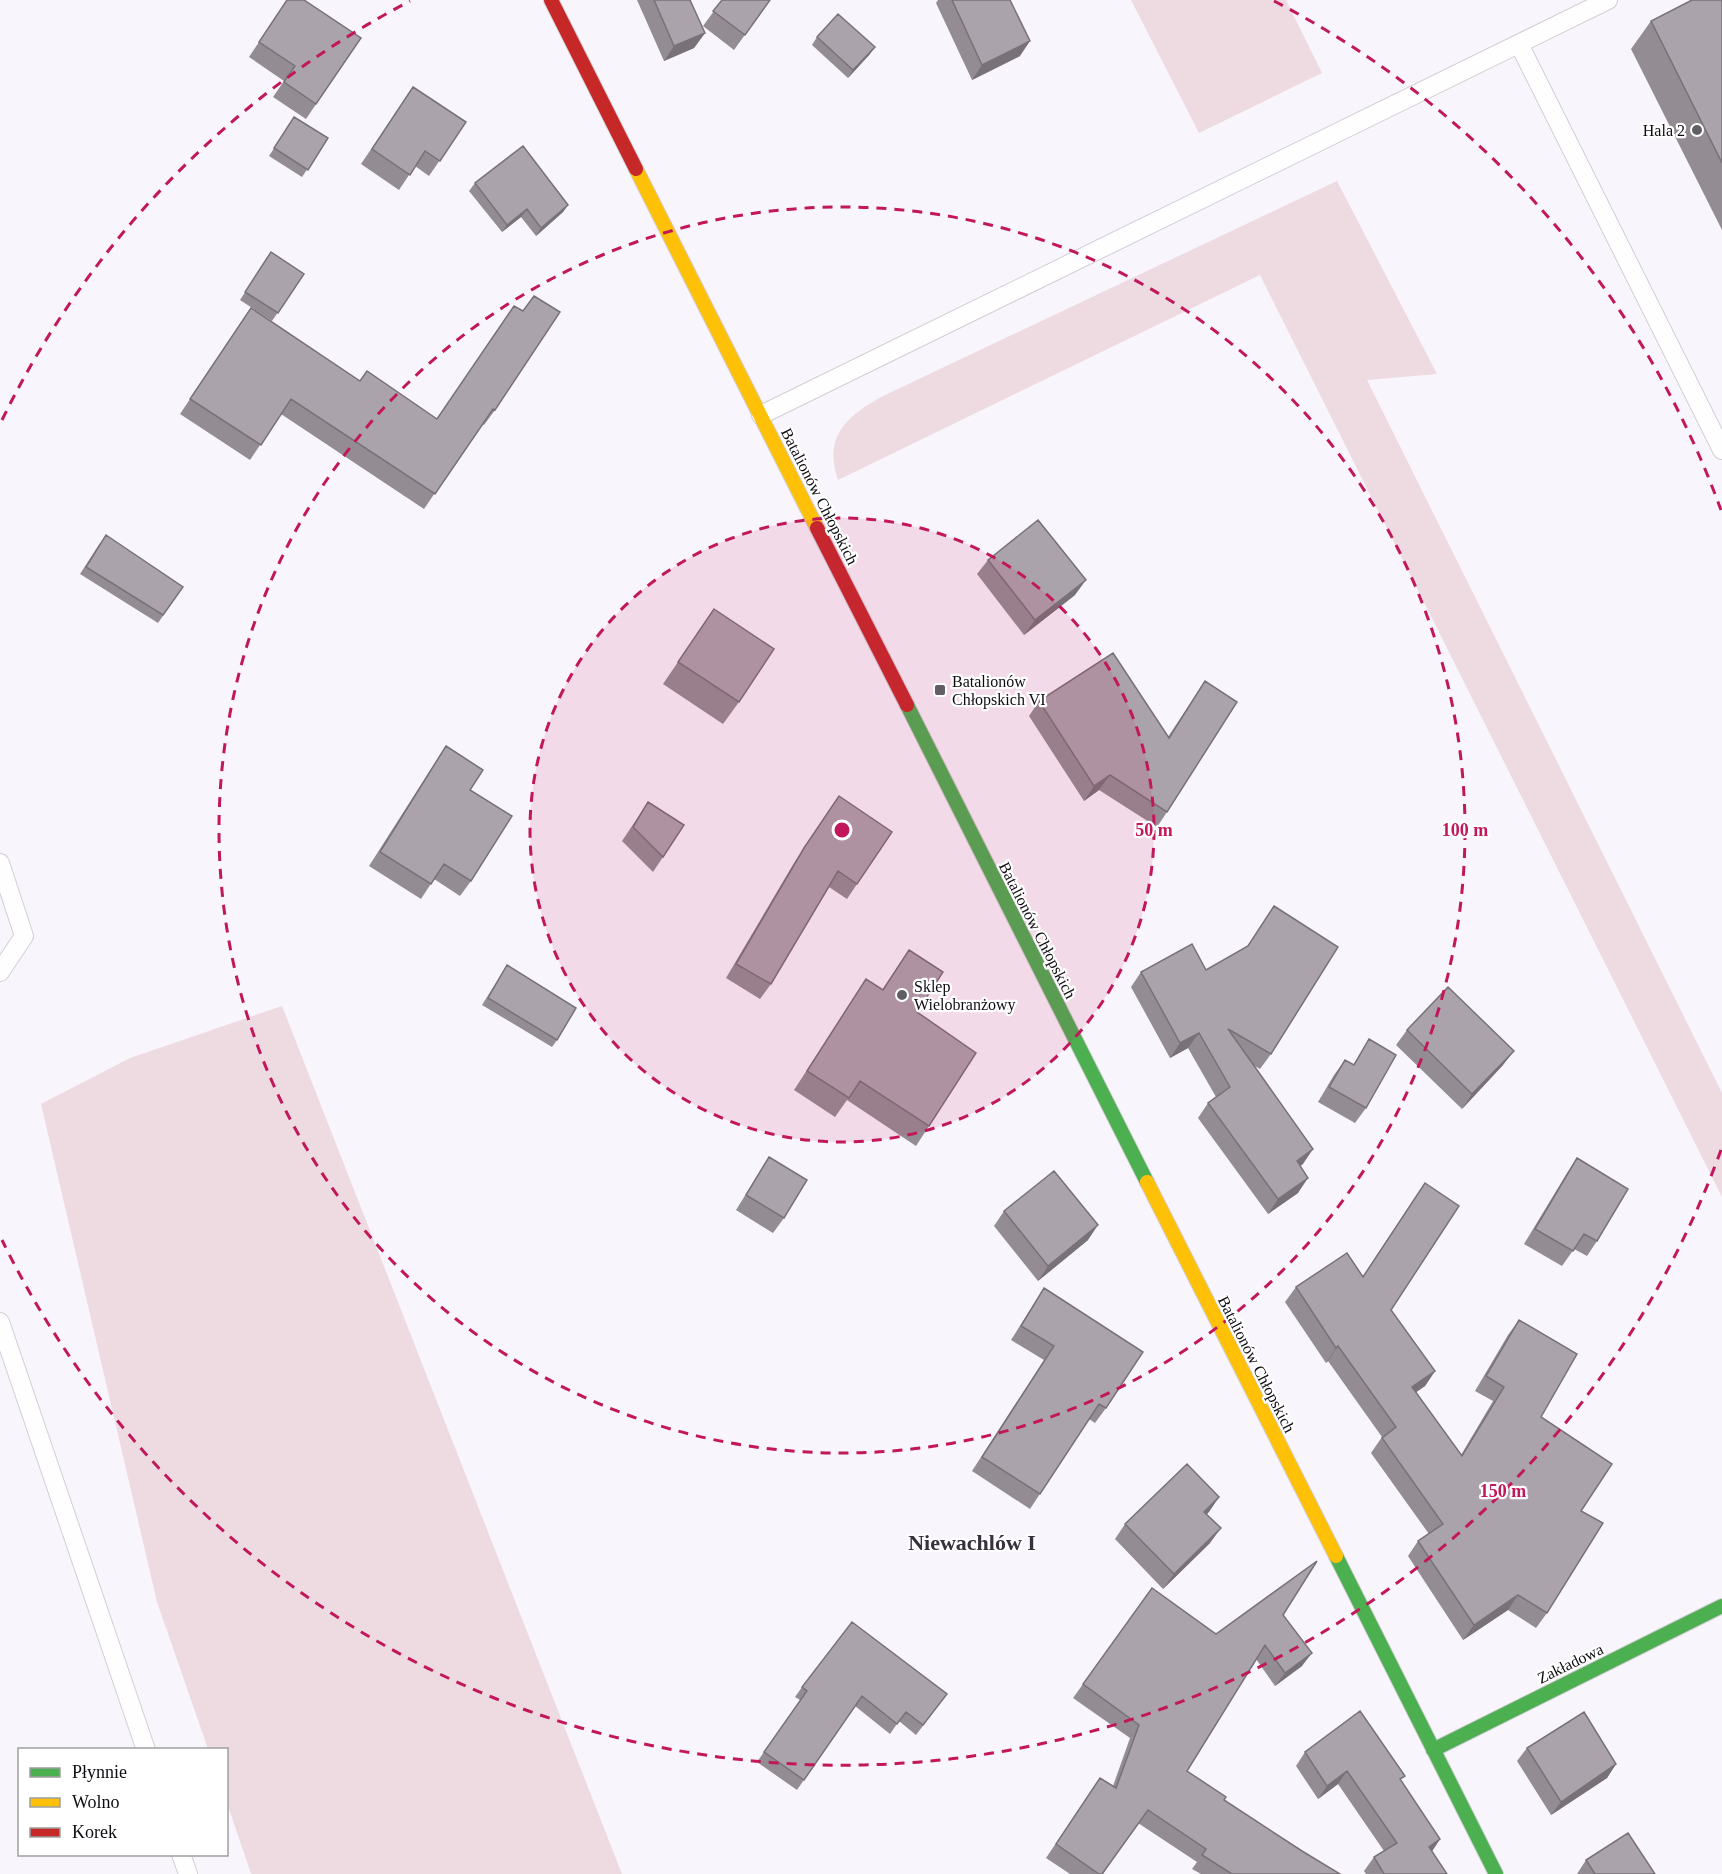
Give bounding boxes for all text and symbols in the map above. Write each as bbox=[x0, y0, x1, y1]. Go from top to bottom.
place label: Hala 2 bbox=[1643, 122, 1685, 139]
marker: Hala 2 bbox=[1690, 123, 1704, 137]
street label: Batalionów Chłopskich bbox=[777, 425, 861, 568]
place label: Batalionów Chłopskich VI bbox=[952, 673, 1045, 709]
marker: Batalionów Chłopskich VI bbox=[933, 683, 947, 697]
centre of rings bbox=[832, 820, 852, 840]
text: 50 m bbox=[1135, 820, 1173, 840]
text: 100 m bbox=[1442, 820, 1488, 840]
street label: Batalionów Chłopskich bbox=[995, 859, 1079, 1002]
place label: Sklep Wielobranżowy bbox=[914, 978, 1016, 1014]
marker: Sklep Wielobranżowy bbox=[895, 988, 909, 1002]
street label: Batalionów Chłopskich bbox=[1214, 1293, 1298, 1436]
text: 150 m bbox=[1480, 1481, 1526, 1501]
district label: Niewachlów I bbox=[908, 1530, 1036, 1555]
street label: Zakładowa bbox=[1535, 1640, 1606, 1687]
legend bbox=[18, 1748, 228, 1856]
text: Płynnie bbox=[72, 1762, 127, 1782]
text: Wolno bbox=[72, 1792, 120, 1812]
text: Korek bbox=[72, 1822, 117, 1842]

